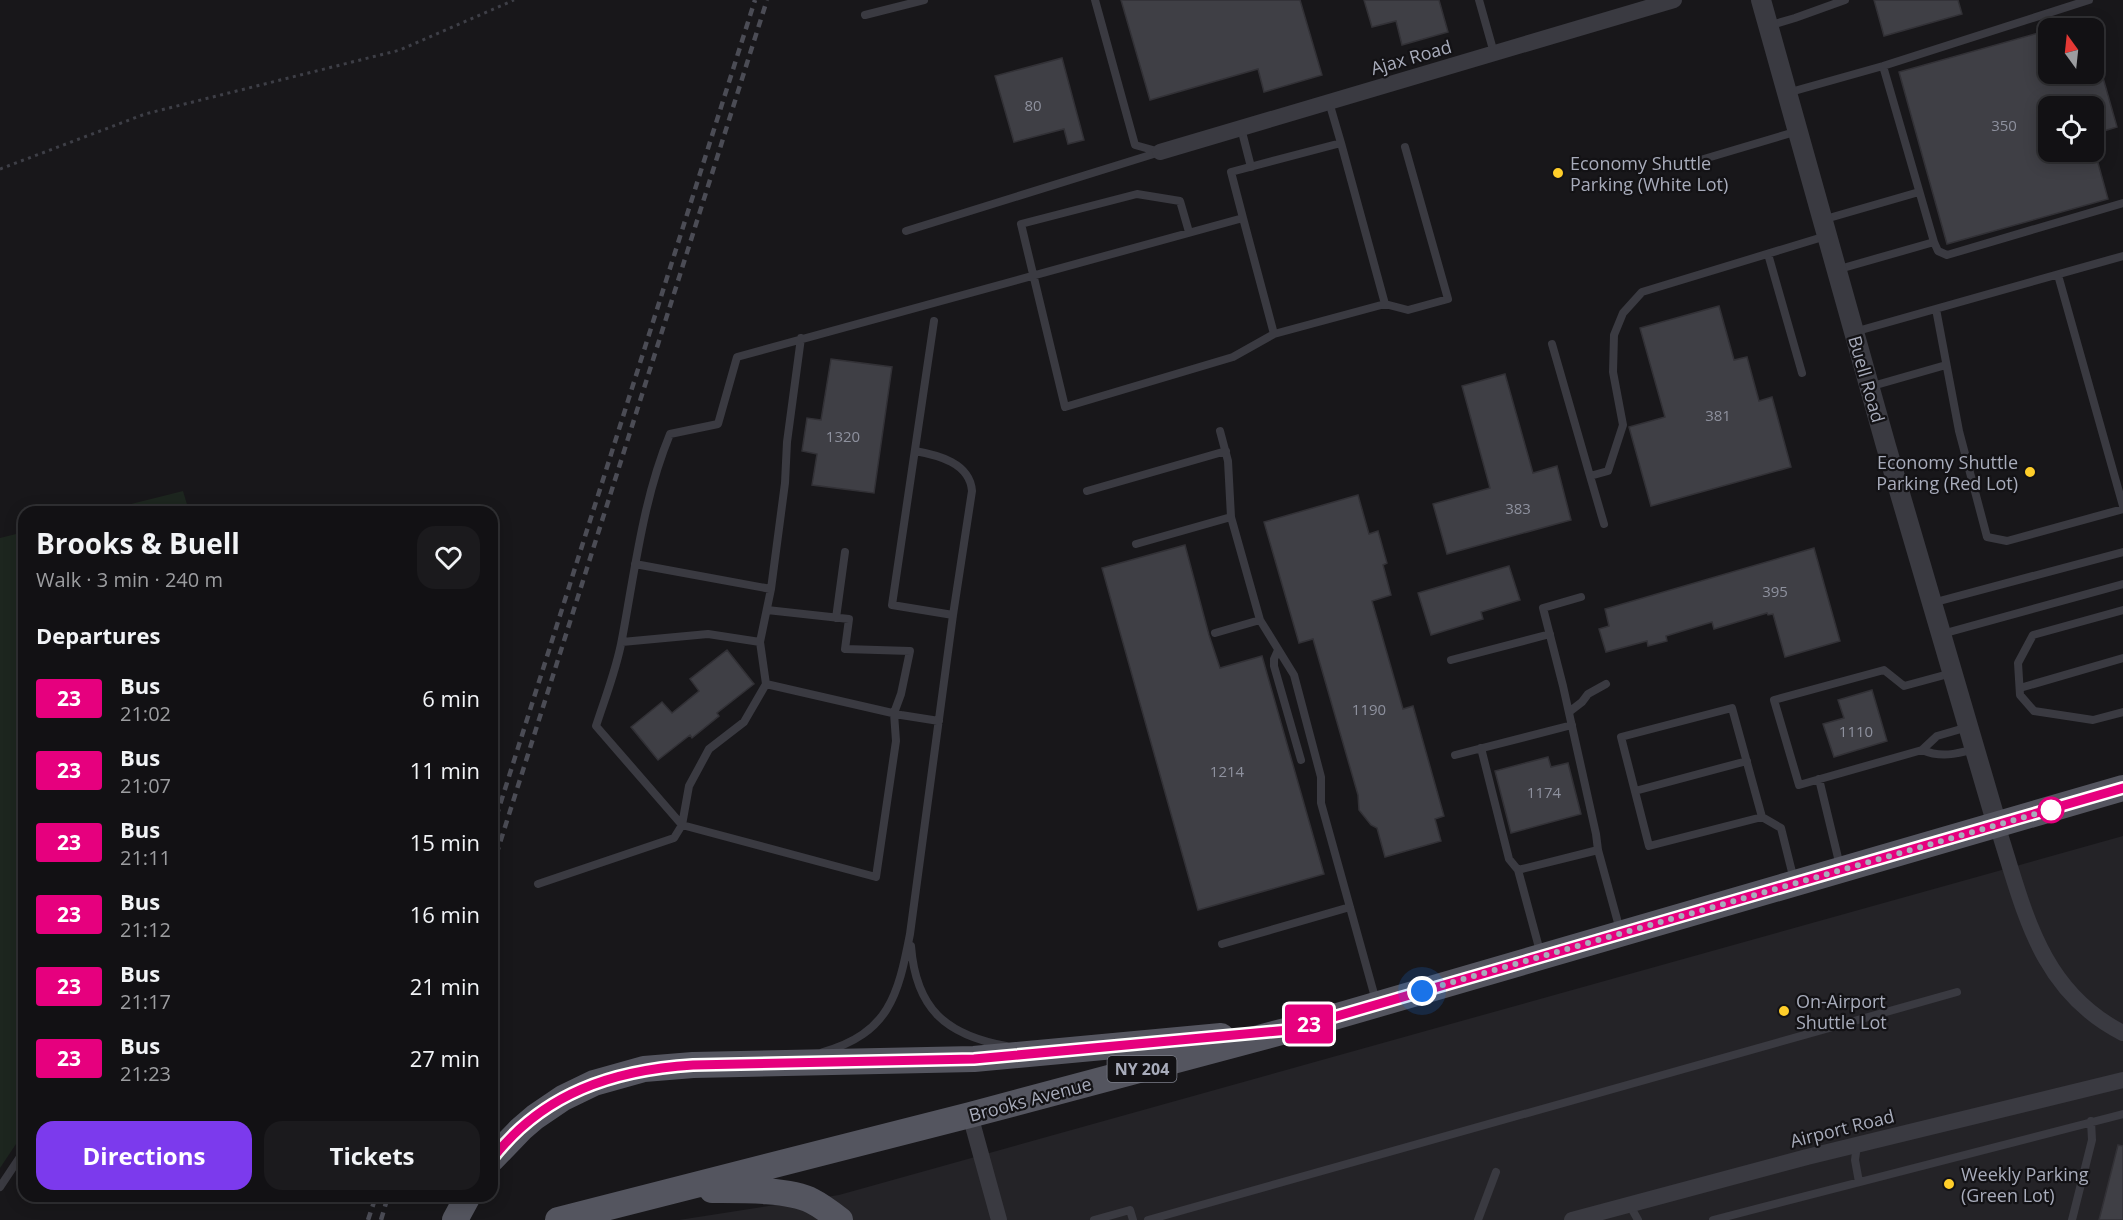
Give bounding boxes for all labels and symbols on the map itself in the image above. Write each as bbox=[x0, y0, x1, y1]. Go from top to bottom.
north arrow bbox=[2038, 18, 2104, 84]
street label: Ajax Road bbox=[1368, 34, 1454, 80]
house number: 80 bbox=[1024, 95, 1042, 115]
house number: 350 bbox=[1991, 115, 2017, 135]
place label: Economy Shuttle Parking (White Lot) bbox=[1570, 151, 1728, 196]
marker: Economy Shuttle Parking (White Lot) bbox=[1551, 166, 1565, 180]
street label: Buell Road bbox=[1843, 333, 1891, 425]
house number: 381 bbox=[1705, 405, 1731, 425]
house number: 1320 bbox=[826, 426, 860, 446]
place label: Economy Shuttle Parking (Red Lot) bbox=[1876, 450, 2018, 495]
marker: Economy Shuttle Parking (Red Lot) bbox=[2023, 465, 2037, 479]
house number: 383 bbox=[1505, 498, 1531, 518]
house number: 395 bbox=[1762, 581, 1788, 601]
house number: 1190 bbox=[1352, 699, 1386, 719]
house number: 1110 bbox=[1839, 721, 1873, 741]
house number: 1214 bbox=[1210, 761, 1245, 781]
house number: 1174 bbox=[1527, 782, 1562, 802]
unlabelled marker bbox=[2038, 797, 2064, 823]
your location bbox=[1407, 976, 1437, 1006]
place label: On-Airport Shuttle Lot bbox=[1796, 989, 1887, 1034]
line badge: 23 bbox=[1282, 1004, 1336, 1044]
marker: On-Airport Shuttle Lot bbox=[1777, 1004, 1791, 1018]
road number: NY 204 bbox=[1108, 1056, 1176, 1082]
street label: Brooks Avenue bbox=[966, 1071, 1094, 1127]
street label: Airport Road bbox=[1787, 1103, 1897, 1153]
place label: Weekly Parking (Green Lot) bbox=[1961, 1162, 2089, 1207]
marker: Weekly Parking (Green Lot) bbox=[1942, 1177, 1956, 1191]

